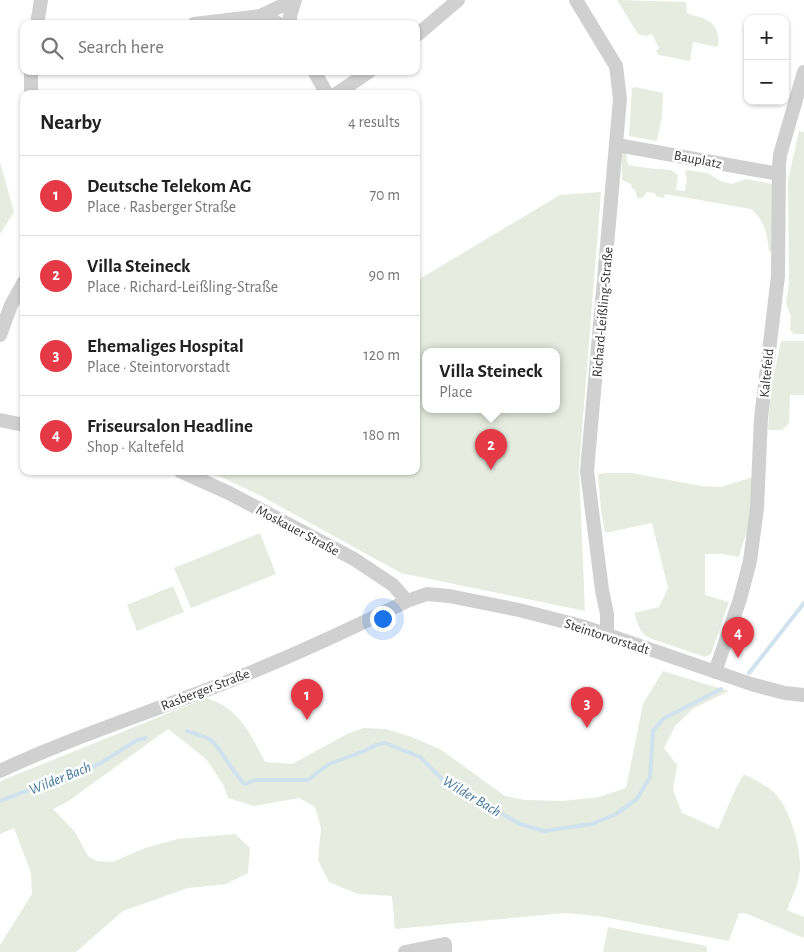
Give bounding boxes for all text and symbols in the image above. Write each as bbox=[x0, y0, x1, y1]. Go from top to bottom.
map controls bbox=[744, 15, 789, 105]
button: + bbox=[744, 15, 789, 60]
search box bbox=[20, 20, 420, 75]
icon: search bbox=[38, 34, 66, 62]
text: Search here bbox=[78, 38, 164, 57]
button: − bbox=[744, 60, 789, 105]
text: Nearby bbox=[40, 112, 101, 133]
text: 4 results bbox=[348, 114, 400, 130]
street label: Bauplatz bbox=[673, 148, 723, 172]
text: Deutsche Telekom AG bbox=[87, 177, 251, 196]
text: 1 bbox=[53, 187, 59, 203]
text: 70 m bbox=[369, 187, 400, 203]
text: Place · Rasberger Straße bbox=[87, 199, 236, 215]
street label: Richard-Leißling-Straße bbox=[590, 246, 616, 378]
text: Villa Steineck bbox=[87, 257, 190, 276]
text: 2 bbox=[52, 267, 60, 283]
text: 90 m bbox=[369, 267, 400, 283]
text: Place · Richard-Leißling-Straße bbox=[87, 279, 278, 295]
text: Ehemaliges Hospital bbox=[87, 337, 244, 356]
text: 3 bbox=[53, 347, 59, 363]
text: 120 m bbox=[363, 347, 400, 363]
popup bbox=[422, 348, 560, 413]
street label: Kaltefeld bbox=[757, 348, 777, 398]
text: Place · Steintorvorstadt bbox=[87, 359, 230, 375]
text: Villa Steineck bbox=[439, 362, 543, 381]
text: Place bbox=[439, 384, 472, 400]
text: Friseursalon Headline bbox=[87, 417, 253, 436]
text: 4 bbox=[52, 427, 60, 443]
text: 180 m bbox=[363, 427, 400, 443]
pin: 2 bbox=[475, 429, 507, 470]
text: Shop · Kaltefeld bbox=[87, 439, 184, 455]
street label: Moskauer Straße bbox=[254, 503, 341, 559]
your location bbox=[370, 606, 396, 632]
street label: Steintorvorstadt bbox=[562, 617, 651, 657]
pin: 4 bbox=[722, 617, 754, 658]
street label: Rasberger Straße bbox=[159, 667, 252, 713]
pin: 1 bbox=[291, 679, 323, 720]
pin: 3 bbox=[571, 687, 603, 728]
water label: Wilder Bach bbox=[27, 759, 93, 798]
water label: Wilder Bach bbox=[440, 773, 504, 820]

